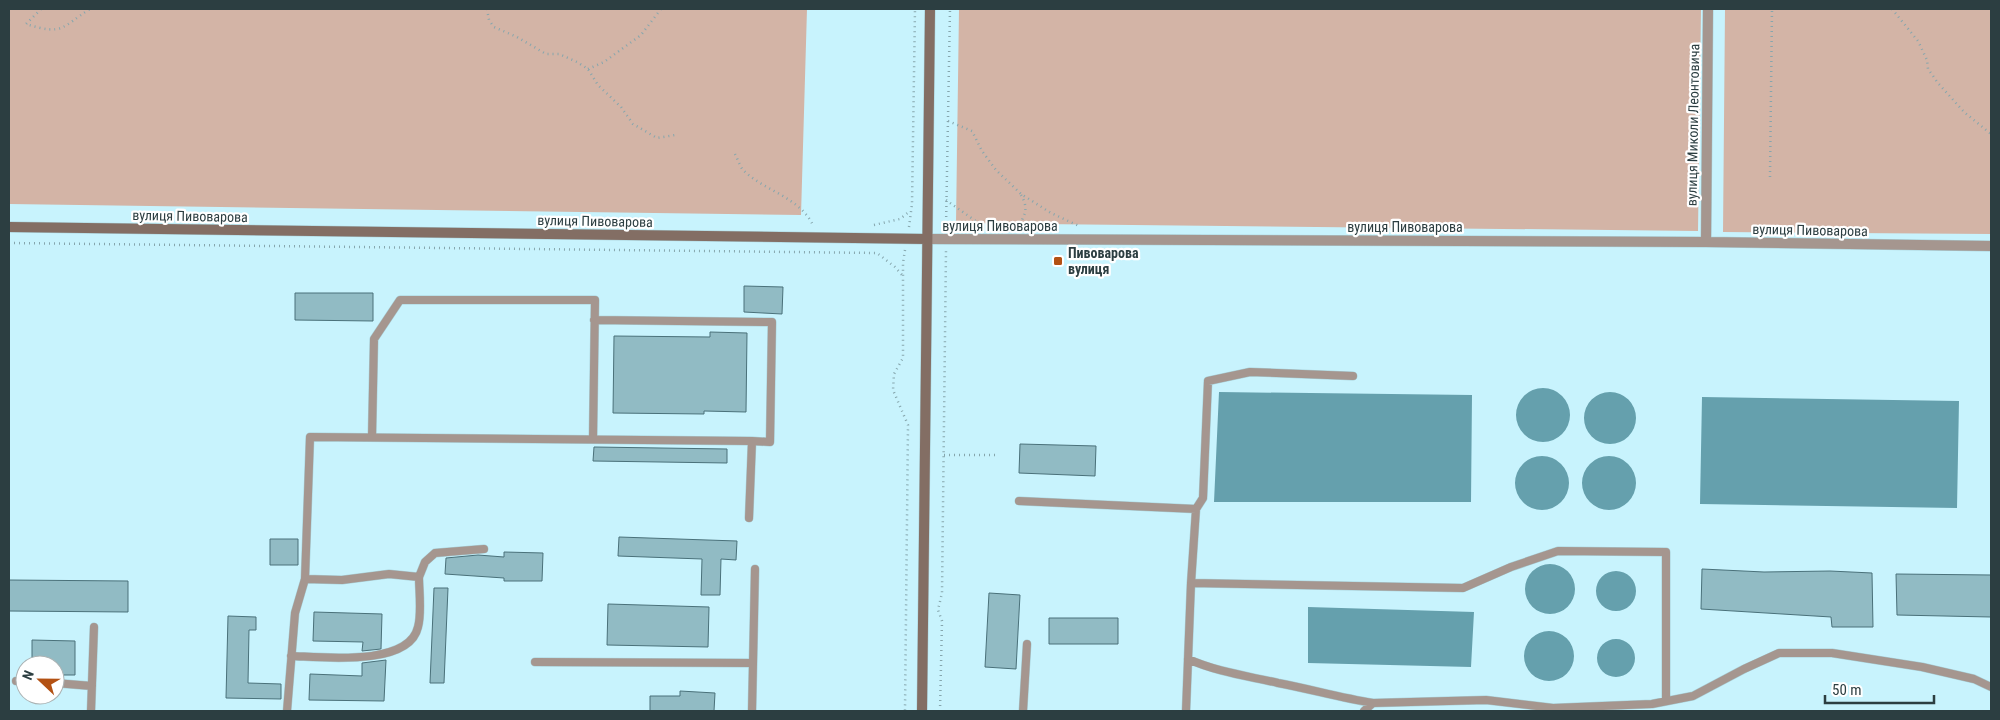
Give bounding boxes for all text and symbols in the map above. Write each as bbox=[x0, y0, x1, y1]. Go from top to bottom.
street label: вулиця Миколи Леонтовича bbox=[1684, 44, 1702, 206]
street label: вулиця Пивоварова bbox=[132, 207, 248, 225]
street label: вулиця Пивоварова bbox=[537, 212, 653, 230]
street label: вулиця Пивоварова bbox=[942, 218, 1058, 234]
street label: вулиця Пивоварова bbox=[1347, 219, 1463, 235]
street label: вулиця Пивоварова bbox=[1752, 221, 1868, 239]
place label: Пивоварова вулиця bbox=[1068, 245, 1139, 277]
marker: Пивоварова вулиця bbox=[1052, 255, 1064, 267]
north arrow bbox=[15, 655, 65, 705]
text: N bbox=[19, 668, 37, 682]
scale bar bbox=[1825, 672, 1934, 704]
text: 50 m bbox=[1832, 681, 1862, 699]

